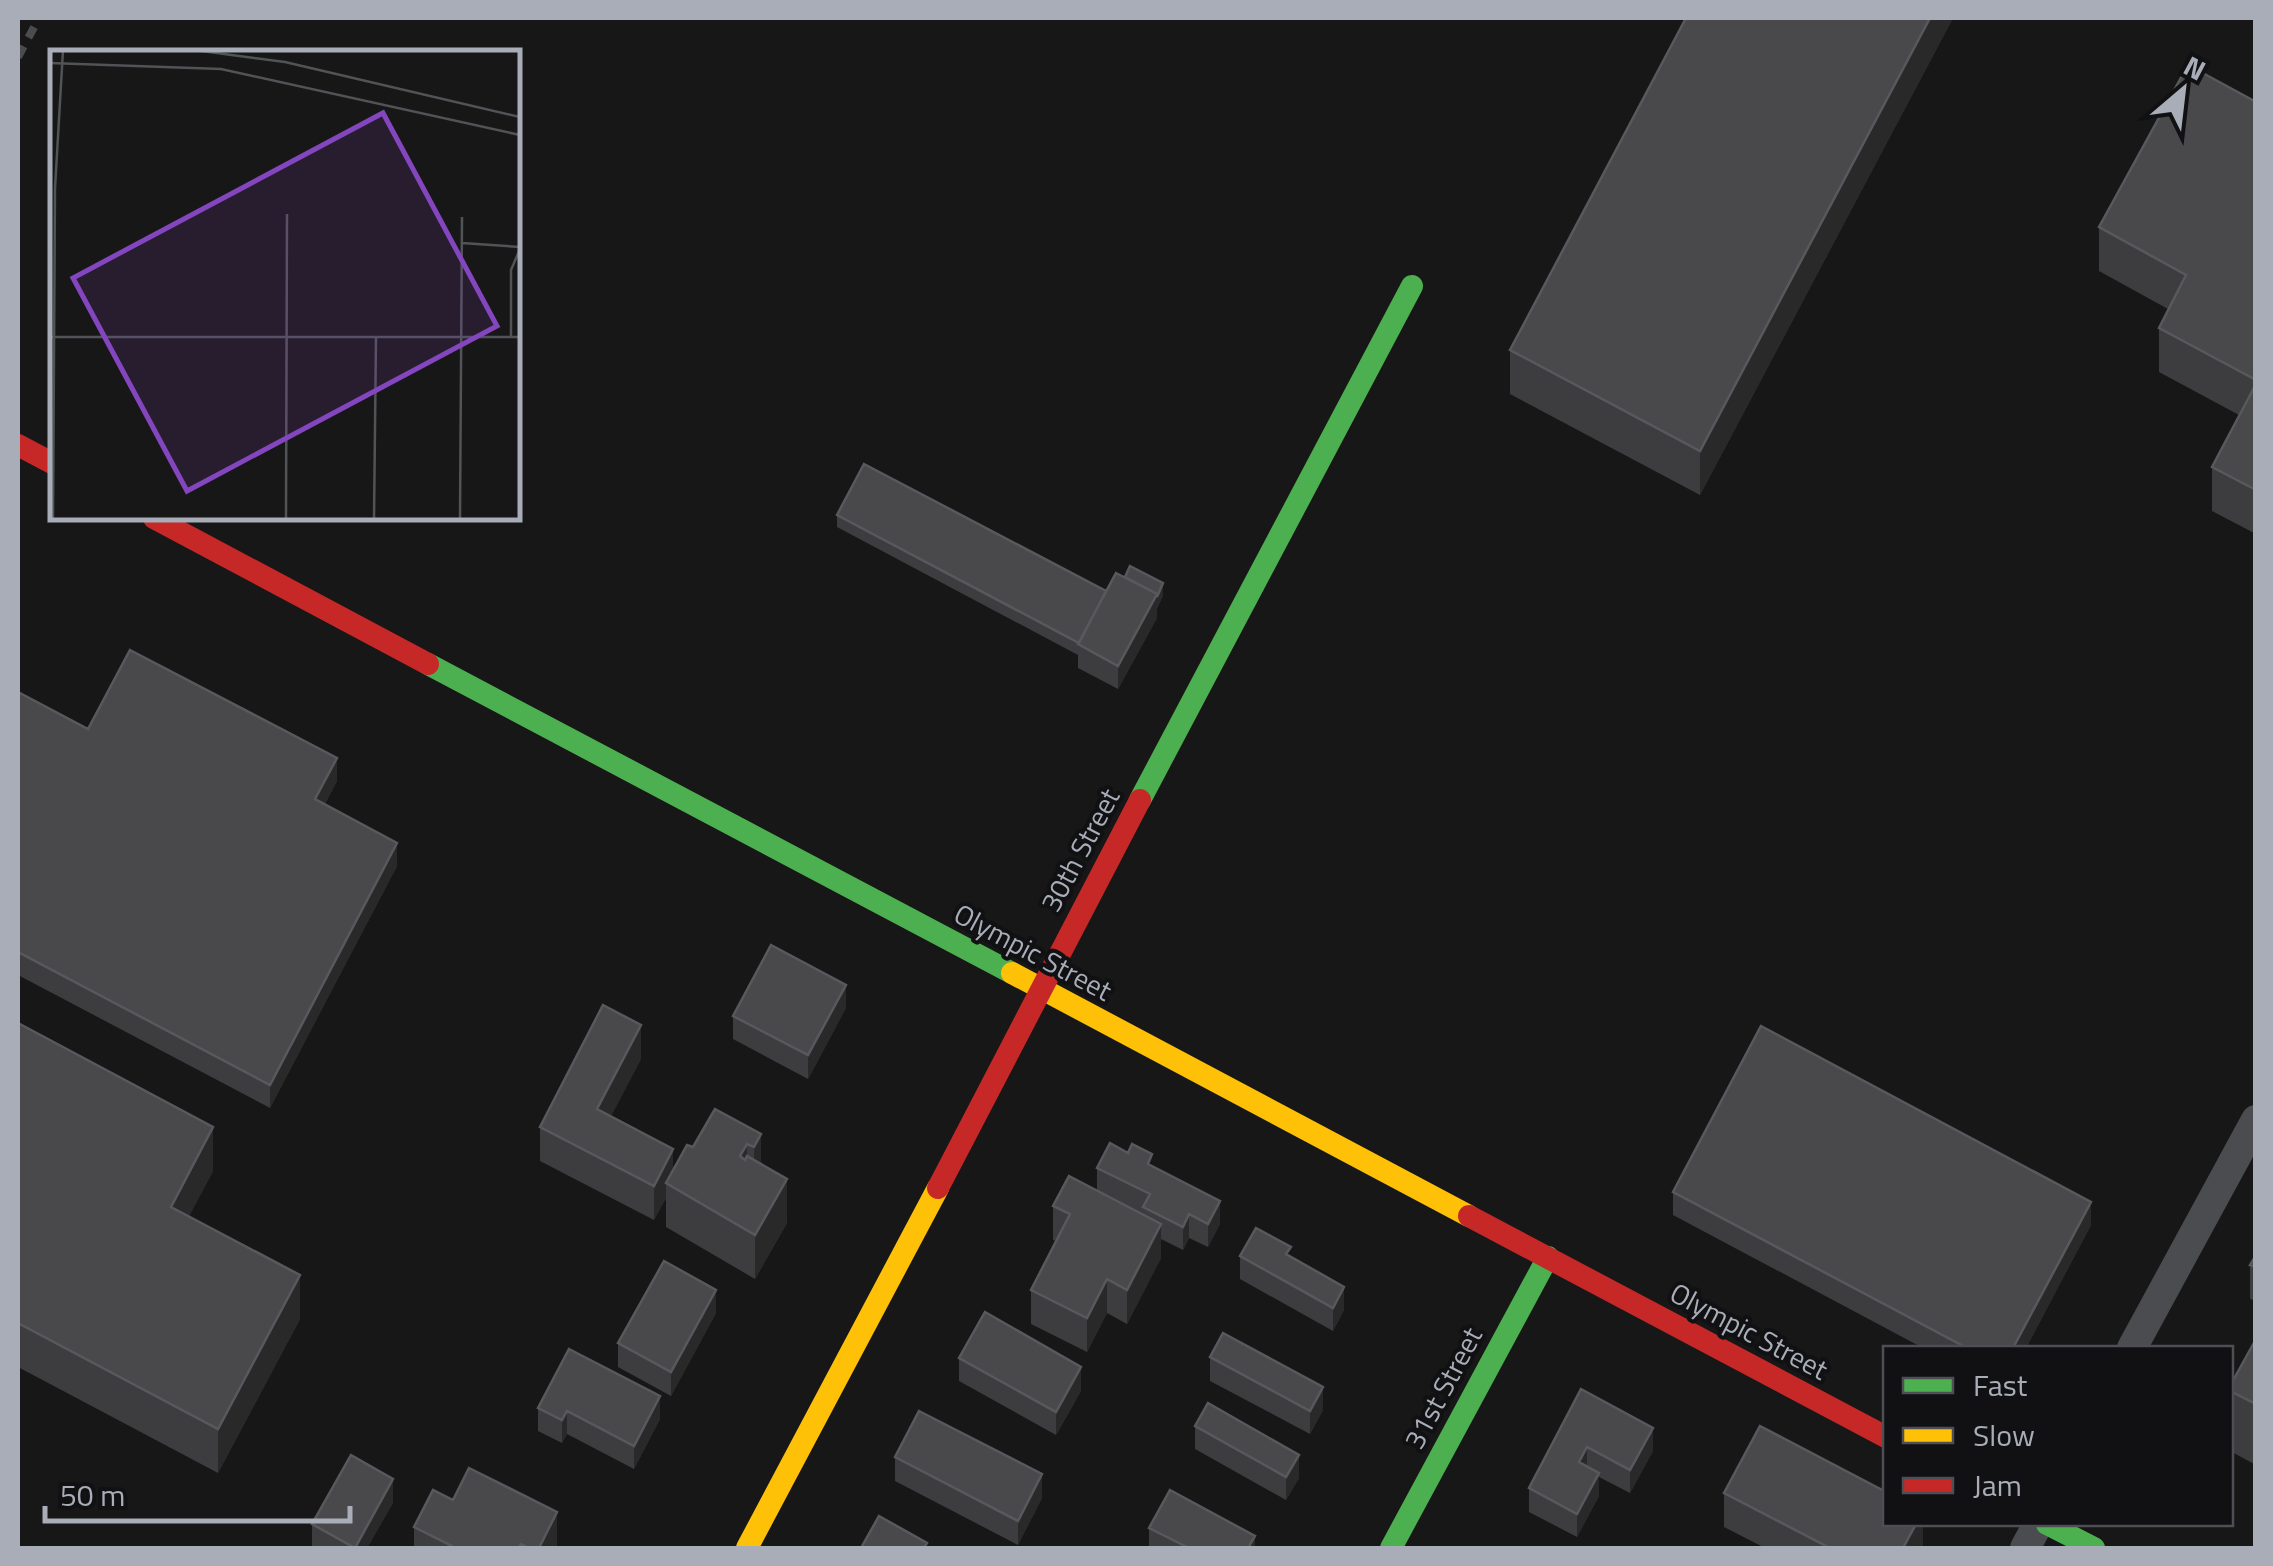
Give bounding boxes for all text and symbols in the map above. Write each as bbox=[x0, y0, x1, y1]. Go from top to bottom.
north arrow bbox=[2133, 40, 2233, 140]
text: N bbox=[2176, 44, 2214, 91]
inset map bbox=[50, 50, 520, 520]
street label: 30th Street bbox=[1029, 780, 1130, 919]
street label: Olympic Street bbox=[947, 892, 1120, 1011]
street label: Olympic Street bbox=[1663, 1271, 1836, 1390]
street label: 31st Street bbox=[1392, 1319, 1493, 1456]
legend bbox=[1883, 1346, 2233, 1526]
text: Fast bbox=[1973, 1362, 2028, 1408]
text: Slow bbox=[1973, 1412, 2035, 1458]
scale bar bbox=[45, 1461, 350, 1523]
text: Jam bbox=[1973, 1462, 2022, 1508]
text: 50 m bbox=[60, 1472, 125, 1518]

